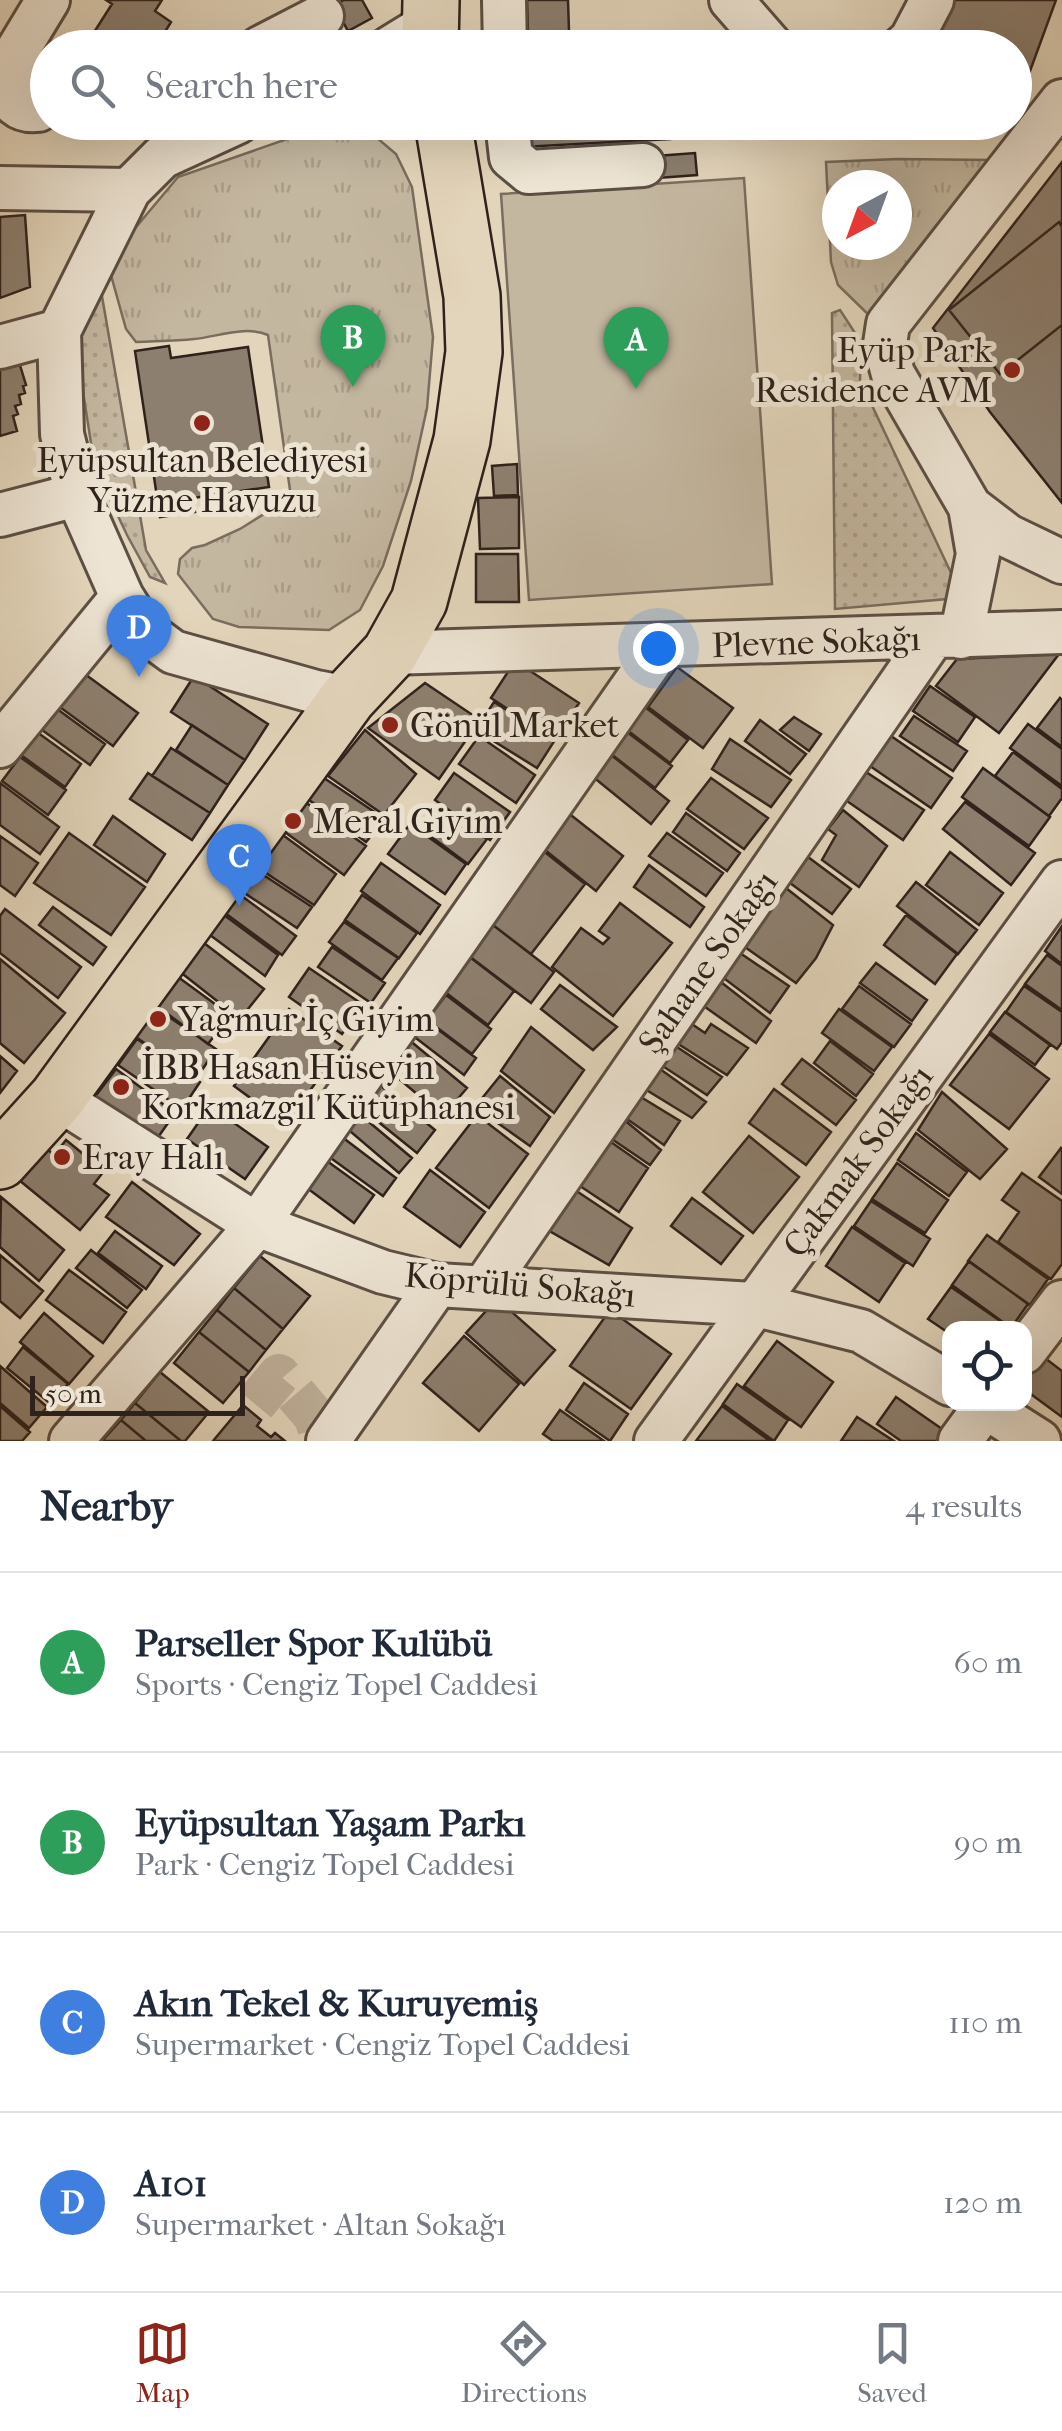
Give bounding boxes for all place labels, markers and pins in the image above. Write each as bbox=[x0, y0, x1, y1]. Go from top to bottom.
pin: B bbox=[320, 304, 386, 387]
pin: A bbox=[604, 306, 668, 389]
place label: Eyüp Park Residence AVM bbox=[755, 330, 993, 411]
marker: Eyüp Park Residence AVM bbox=[1001, 359, 1023, 381]
marker: Eyüpsultan Belediyesi Yüzme Havuzu bbox=[191, 412, 213, 434]
place label: Eyüpsultan Belediyesi Yüzme Havuzu bbox=[37, 440, 367, 521]
pin: D bbox=[106, 594, 172, 677]
place label: Gönül Market bbox=[410, 705, 620, 746]
marker: Gönül Market bbox=[379, 714, 401, 736]
place label: Meral Giyim bbox=[313, 801, 503, 842]
marker: Meral Giyim bbox=[282, 810, 304, 832]
pin: C bbox=[206, 824, 272, 906]
place label: Yağmur İç Giyim bbox=[177, 999, 434, 1040]
marker: Yağmur İç Giyim bbox=[147, 1008, 169, 1030]
place label: İBB Hasan Hüseyin Korkmazgil Kütüphanesi bbox=[141, 1047, 515, 1128]
marker: İBB Hasan Hüseyin Korkmazgil Kütüphanesi bbox=[110, 1076, 132, 1098]
place label: Eray Halı bbox=[82, 1137, 224, 1178]
marker: Eray Halı bbox=[51, 1146, 73, 1168]

